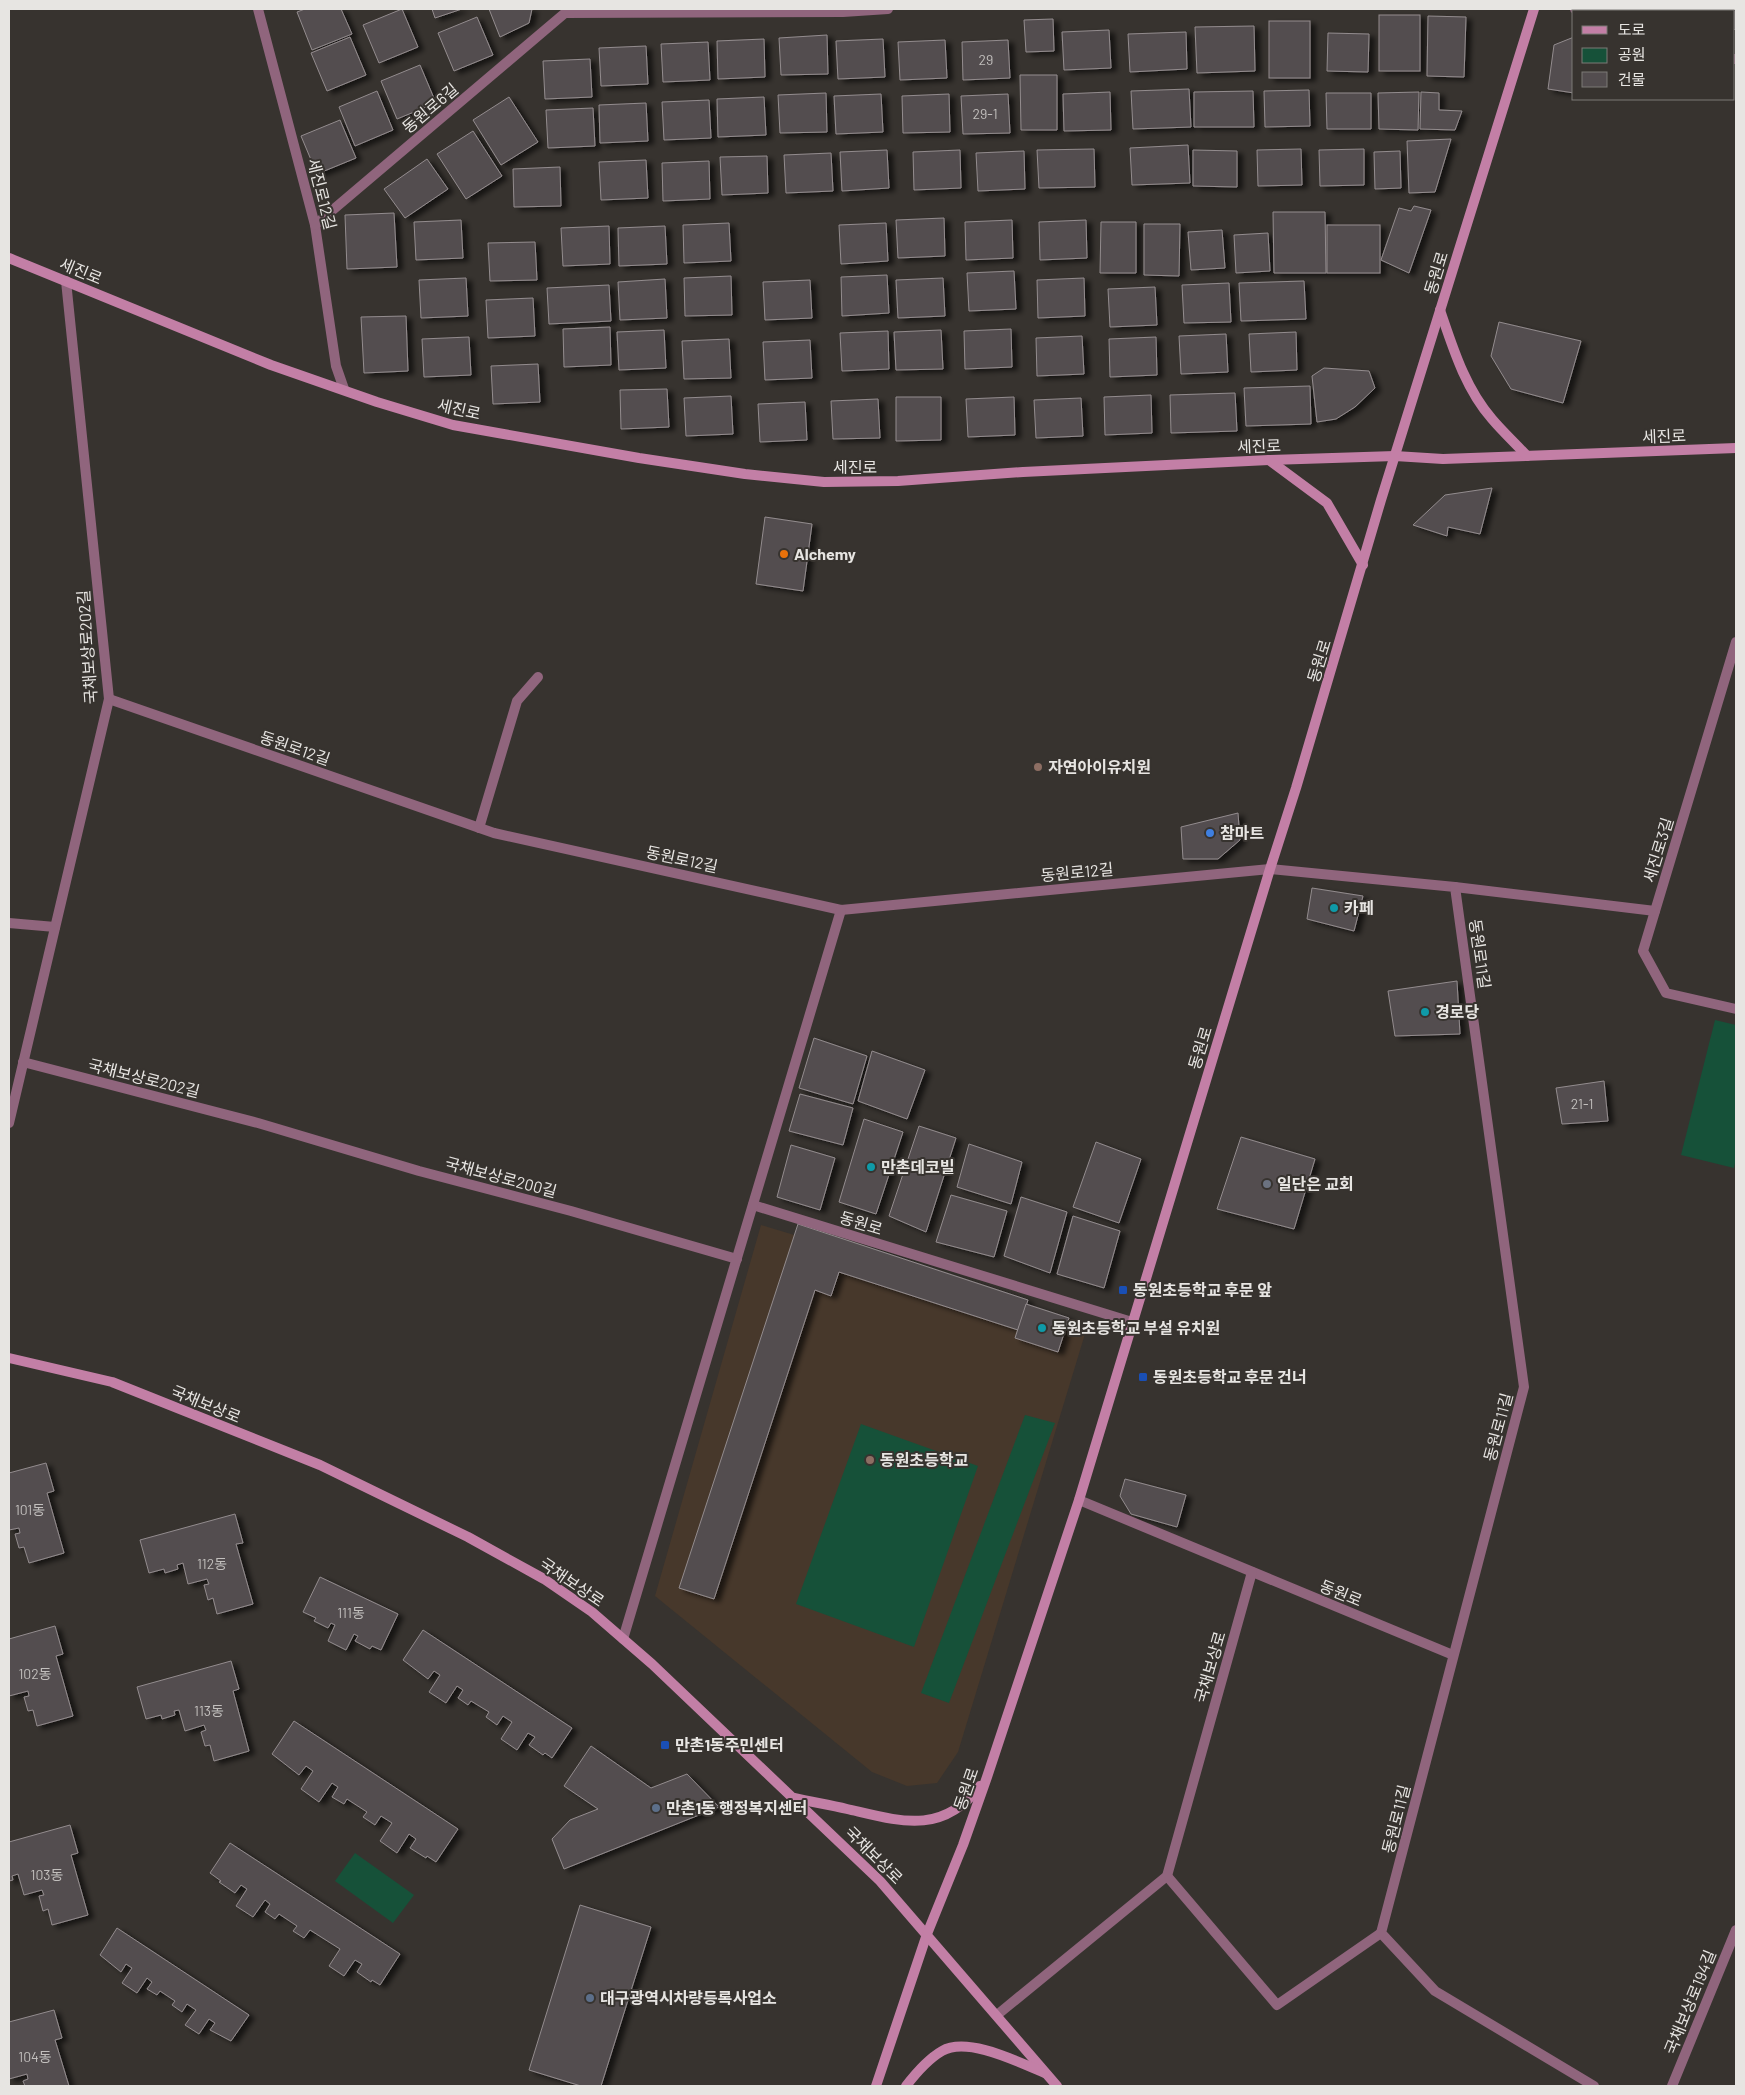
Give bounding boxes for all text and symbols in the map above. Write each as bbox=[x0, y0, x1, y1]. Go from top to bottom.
legend bbox=[1572, 10, 1735, 100]
text: 도로 bbox=[1618, 20, 1646, 38]
text: 공원 bbox=[1618, 45, 1646, 63]
house number: 29 bbox=[979, 51, 993, 68]
text: 건물 bbox=[1618, 70, 1646, 88]
street label: 동원로6길 bbox=[398, 79, 461, 136]
house number: 29-1 bbox=[972, 105, 998, 122]
street label: 세진로12길 bbox=[304, 156, 341, 232]
street label: 동원로 bbox=[1420, 249, 1451, 297]
street label: 세진로 bbox=[57, 253, 105, 288]
street label: 세진로 bbox=[435, 394, 483, 423]
street label: 세진로 bbox=[1642, 425, 1687, 446]
street label: 세진로 bbox=[1237, 435, 1282, 456]
street label: 세진로 bbox=[833, 457, 877, 476]
place label: Alchemy bbox=[794, 544, 856, 563]
marker: Alchemy bbox=[778, 548, 790, 560]
street label: 국채보상로202길 bbox=[73, 589, 100, 705]
street label: 동원로 bbox=[1303, 637, 1334, 685]
street label: 동원로12길 bbox=[258, 727, 333, 768]
place label: 자연아이유치원 bbox=[1048, 757, 1151, 776]
marker: 자연아이유치원 bbox=[1032, 761, 1044, 773]
street label: 세진로3길 bbox=[1639, 815, 1676, 885]
place label: 참마트 bbox=[1220, 823, 1264, 842]
marker: 참마트 bbox=[1204, 827, 1216, 839]
street label: 동원로12길 bbox=[644, 842, 720, 875]
street label: 동원로12길 bbox=[1040, 859, 1114, 884]
place label: 카페 bbox=[1344, 898, 1373, 917]
marker: 카페 bbox=[1328, 902, 1340, 914]
street label: 동원로11길 bbox=[1466, 918, 1495, 990]
place label: 경로당 bbox=[1435, 1002, 1479, 1021]
marker: 경로당 bbox=[1419, 1006, 1431, 1018]
street label: 동원로 bbox=[1184, 1024, 1215, 1072]
street label: 국채보상로202길 bbox=[86, 1054, 202, 1101]
house number: 21-1 bbox=[1571, 1095, 1593, 1112]
street label: 국채보상로200길 bbox=[443, 1152, 559, 1201]
place label: 만촌데코빌 bbox=[881, 1157, 955, 1176]
marker: 만촌데코빌 bbox=[865, 1161, 877, 1173]
place label: 일단은 교회 bbox=[1277, 1174, 1354, 1193]
marker: 일단은 교회 bbox=[1261, 1178, 1273, 1190]
street label: 동원로 bbox=[837, 1207, 885, 1238]
place label: 동원초등학교 후문 앞 bbox=[1133, 1280, 1272, 1299]
marker: 동원초등학교 후문 앞 bbox=[1117, 1284, 1129, 1296]
place label: 동원초등학교 부설 유치원 bbox=[1052, 1318, 1220, 1337]
marker: 동원초등학교 부설 유치원 bbox=[1036, 1322, 1048, 1334]
place label: 동원초등학교 후문 건너 bbox=[1153, 1367, 1307, 1386]
marker: 동원초등학교 후문 건너 bbox=[1137, 1371, 1149, 1383]
street label: 국채보상로 bbox=[169, 1381, 244, 1426]
street label: 동원로11길 bbox=[1479, 1391, 1516, 1463]
place label: 동원초등학교 bbox=[880, 1450, 969, 1469]
marker: 동원초등학교 bbox=[864, 1454, 876, 1466]
house number: 101동 bbox=[15, 1501, 45, 1518]
street label: 국채보상로 bbox=[536, 1553, 608, 1610]
house number: 112동 bbox=[197, 1555, 227, 1572]
street label: 동원로 bbox=[1317, 1575, 1365, 1610]
house number: 111동 bbox=[337, 1604, 365, 1621]
street label: 국채보상로 bbox=[1190, 1629, 1229, 1705]
house number: 102동 bbox=[18, 1665, 52, 1682]
house number: 113동 bbox=[194, 1702, 224, 1719]
place label: 만촌1동주민센터 bbox=[675, 1735, 784, 1754]
marker: 만촌1동주민센터 bbox=[659, 1739, 671, 1751]
street label: 동원로 bbox=[949, 1765, 982, 1813]
street label: 동원로11길 bbox=[1378, 1783, 1413, 1855]
place label: 만촌1동 행정복지센터 bbox=[666, 1798, 807, 1817]
marker: 만촌1동 행정복지센터 bbox=[650, 1802, 662, 1814]
street label: 국채보상로 bbox=[842, 1822, 907, 1888]
house number: 103동 bbox=[31, 1866, 64, 1883]
street label: 국채보상로194길 bbox=[1660, 1947, 1719, 2057]
place label: 대구광역시차량등록사업소 bbox=[600, 1988, 777, 2007]
marker: 대구광역시차량등록사업소 bbox=[584, 1992, 596, 2004]
house number: 104동 bbox=[18, 2048, 52, 2065]

